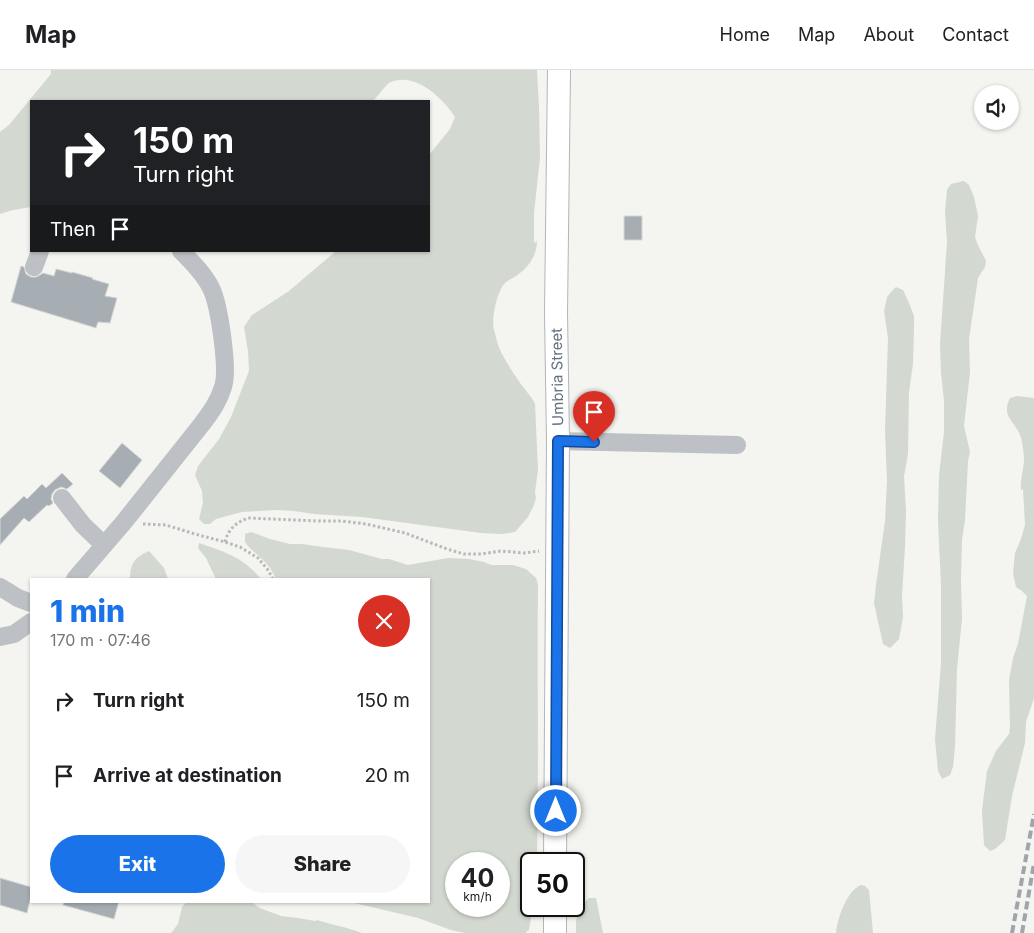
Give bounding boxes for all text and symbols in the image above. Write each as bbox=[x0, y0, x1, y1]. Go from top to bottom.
text: Map bbox=[25, 20, 76, 49]
text: Home bbox=[720, 24, 770, 45]
text: Map bbox=[798, 24, 835, 45]
text: About bbox=[863, 24, 914, 45]
text: Contact bbox=[942, 24, 1009, 45]
map controls bbox=[974, 85, 1019, 130]
button: sound bbox=[974, 85, 1019, 130]
text: 150 m bbox=[133, 119, 234, 161]
icon: right bbox=[50, 120, 115, 185]
text: Turn right bbox=[133, 161, 234, 187]
icon: arrive bbox=[106, 215, 134, 243]
text: Then bbox=[50, 218, 96, 241]
street label: Umbria Street bbox=[547, 328, 567, 426]
pin bbox=[573, 391, 615, 442]
icon: arrive bbox=[580, 398, 608, 426]
text: 1 min bbox=[50, 593, 125, 629]
button: close bbox=[358, 595, 410, 647]
text: 170 m · 07:46 bbox=[50, 630, 151, 650]
icon: right bbox=[50, 687, 78, 715]
text: Turn right bbox=[93, 689, 184, 712]
text: 150 m bbox=[357, 689, 410, 712]
icon: arrive bbox=[50, 762, 78, 790]
text: Arrive at destination bbox=[93, 764, 282, 787]
text: 20 m bbox=[364, 764, 410, 787]
position arrow bbox=[529, 784, 581, 836]
button: Exit bbox=[50, 835, 225, 893]
button: Share bbox=[235, 835, 410, 893]
speed limit sign: 50 bbox=[520, 852, 585, 917]
text: 40 bbox=[461, 863, 494, 893]
text: km/h bbox=[463, 889, 492, 904]

